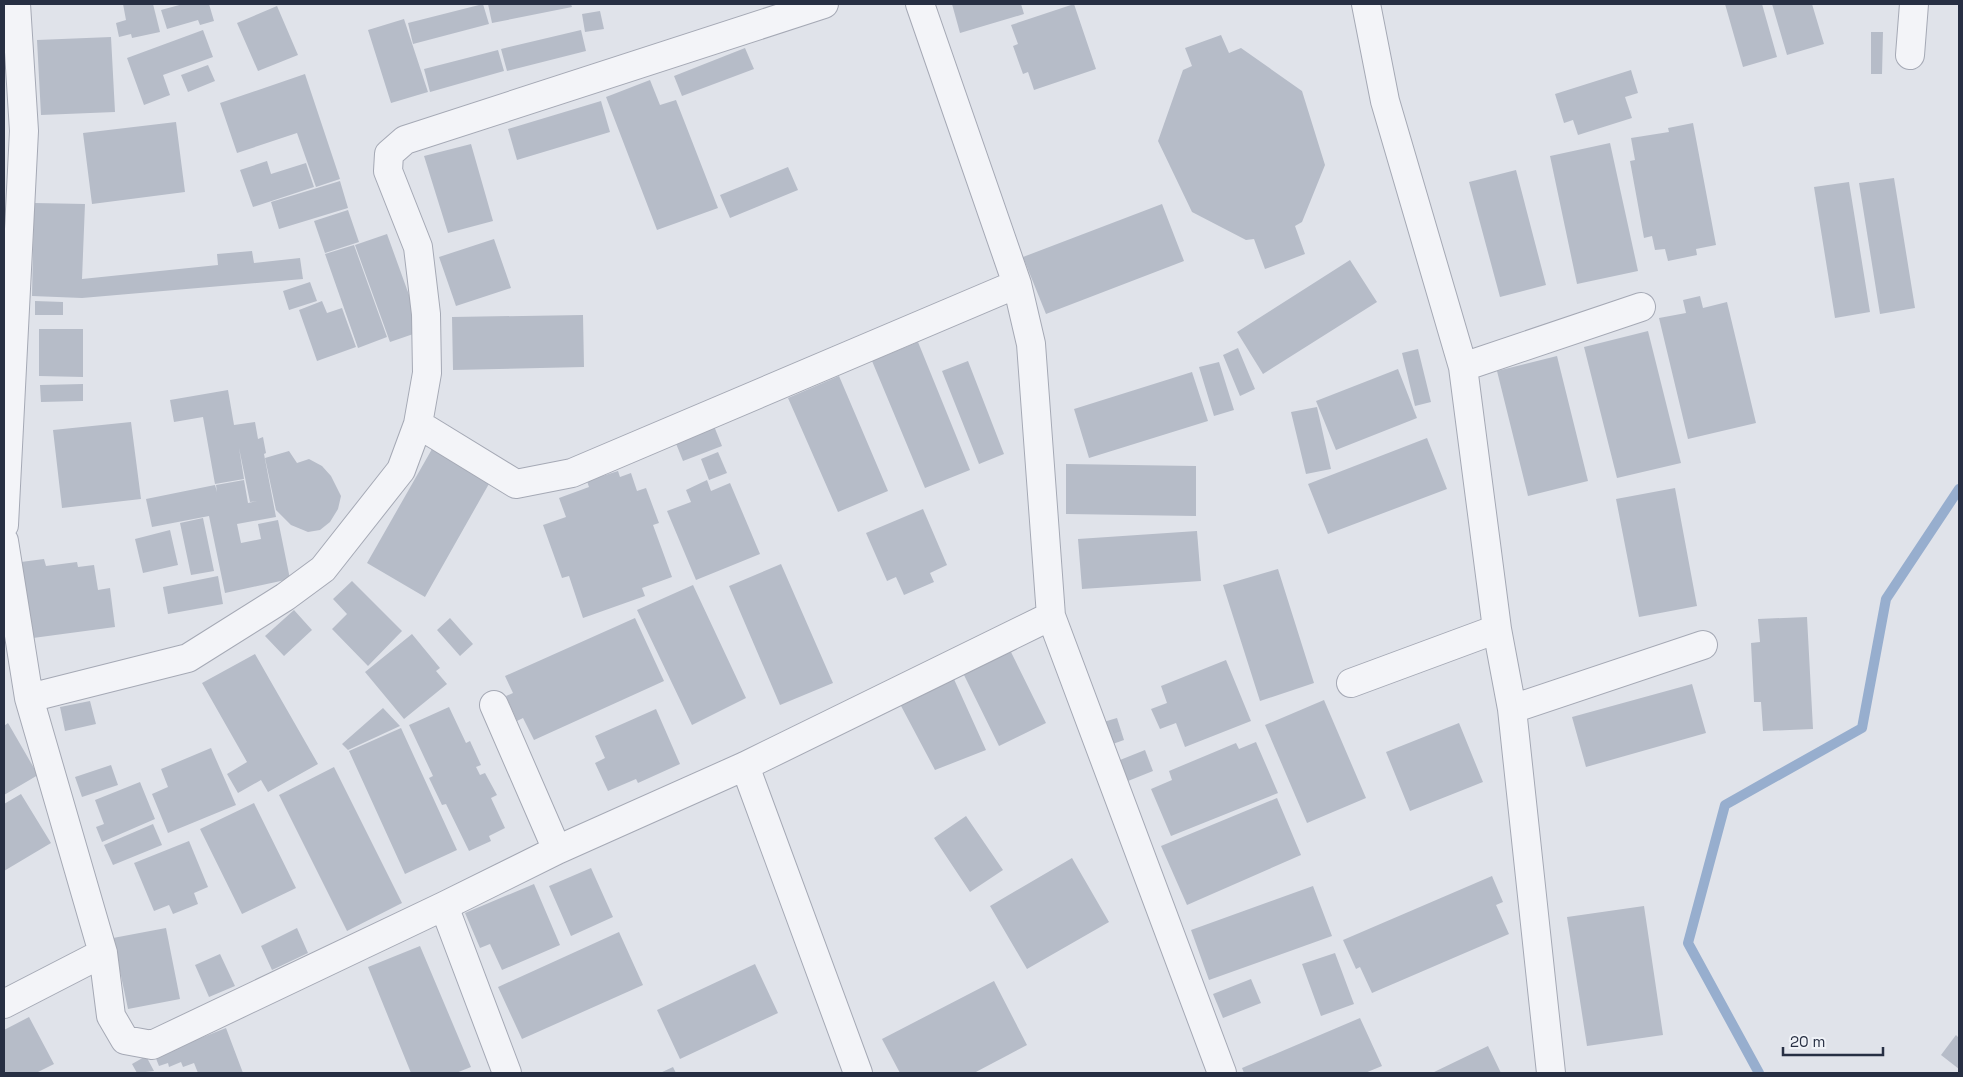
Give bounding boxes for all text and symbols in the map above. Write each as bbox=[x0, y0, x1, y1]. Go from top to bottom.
scale bar bbox=[1783, 1024, 1883, 1056]
text: 20 m bbox=[1790, 1032, 1825, 1051]

